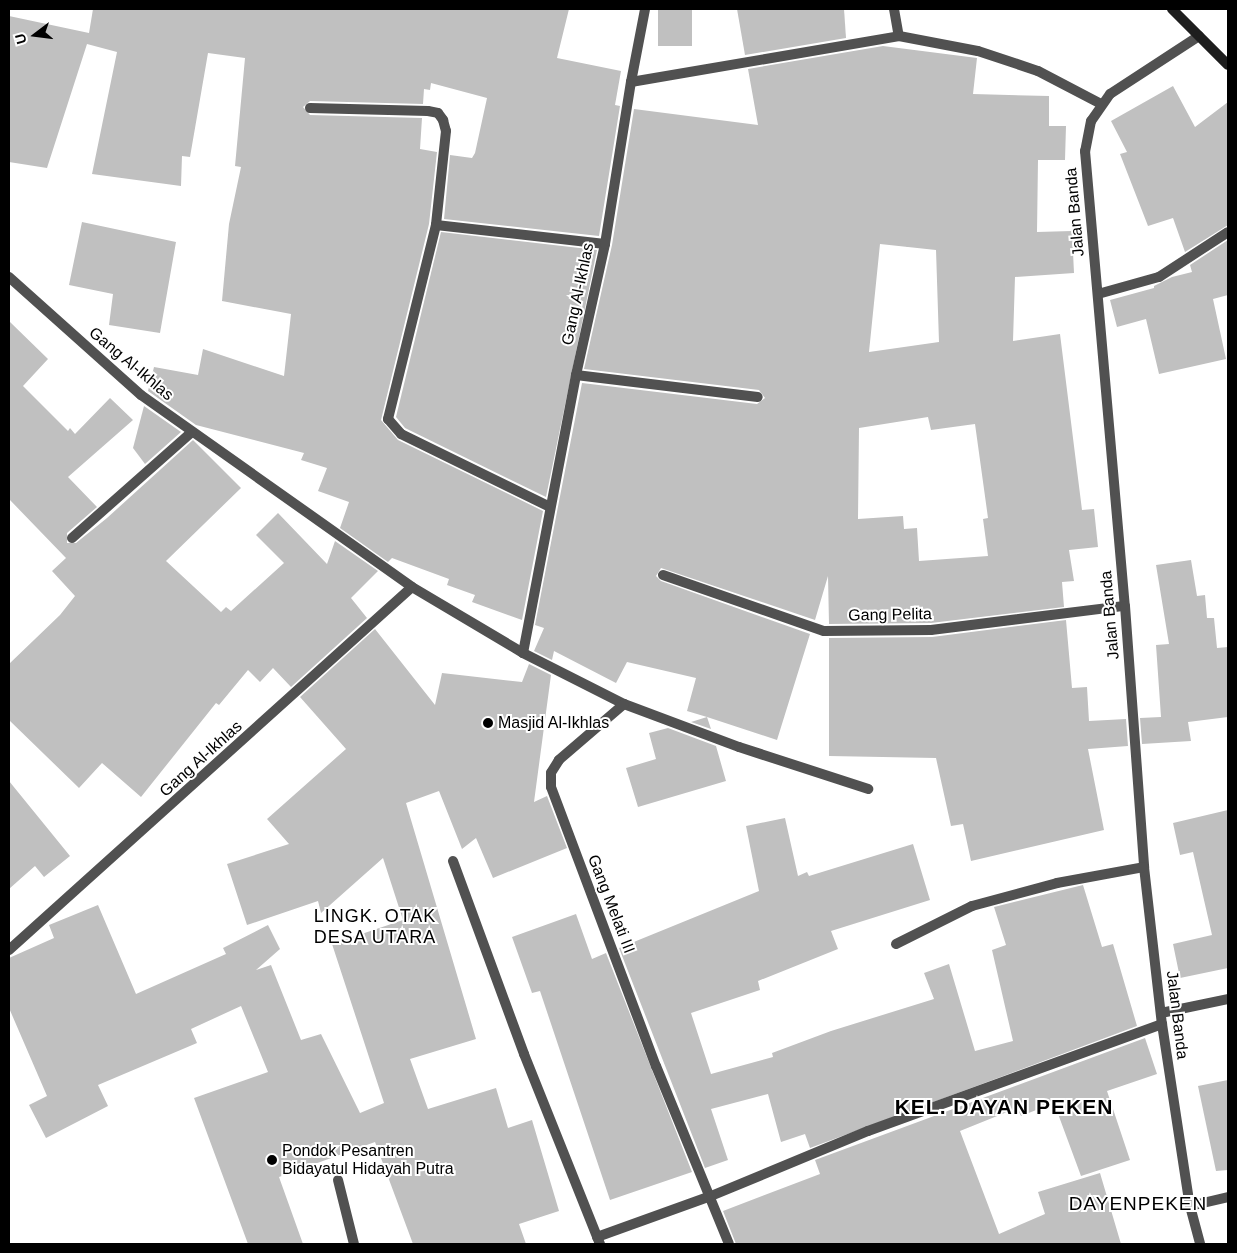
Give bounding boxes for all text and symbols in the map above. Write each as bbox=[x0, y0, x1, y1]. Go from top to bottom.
north arrow bbox=[10, 10, 60, 60]
text: U bbox=[11, 32, 30, 46]
street label: Jalan Banda bbox=[1062, 167, 1088, 257]
street label: Gang Al-Ikhlas bbox=[558, 241, 598, 347]
street label: Gang Al-Ikhlas bbox=[85, 323, 177, 405]
street label: Jalan Banda bbox=[1097, 570, 1123, 660]
street label: Gang Pelita bbox=[848, 605, 932, 625]
place label: Masjid Al-Ikhlas bbox=[498, 713, 610, 733]
street label: Gang Al-Ikhlas bbox=[156, 717, 246, 801]
marker: Masjid Al-Ikhlas bbox=[482, 717, 494, 729]
street label: Gang Melati III bbox=[583, 852, 639, 956]
district label: LINGK. OTAK DESA UTARA bbox=[312, 906, 438, 949]
street label: Jalan Banda bbox=[1162, 970, 1192, 1060]
district label: KEL. DAYAN PEKEN bbox=[893, 1094, 1115, 1120]
place label: Pondok Pesantren Bidayatul Hidayah Putra bbox=[282, 1141, 454, 1179]
marker: Pondok Pesantren Bidayatul Hidayah Putra bbox=[266, 1154, 278, 1166]
district label: DAYENPEKEN bbox=[1068, 1193, 1208, 1215]

